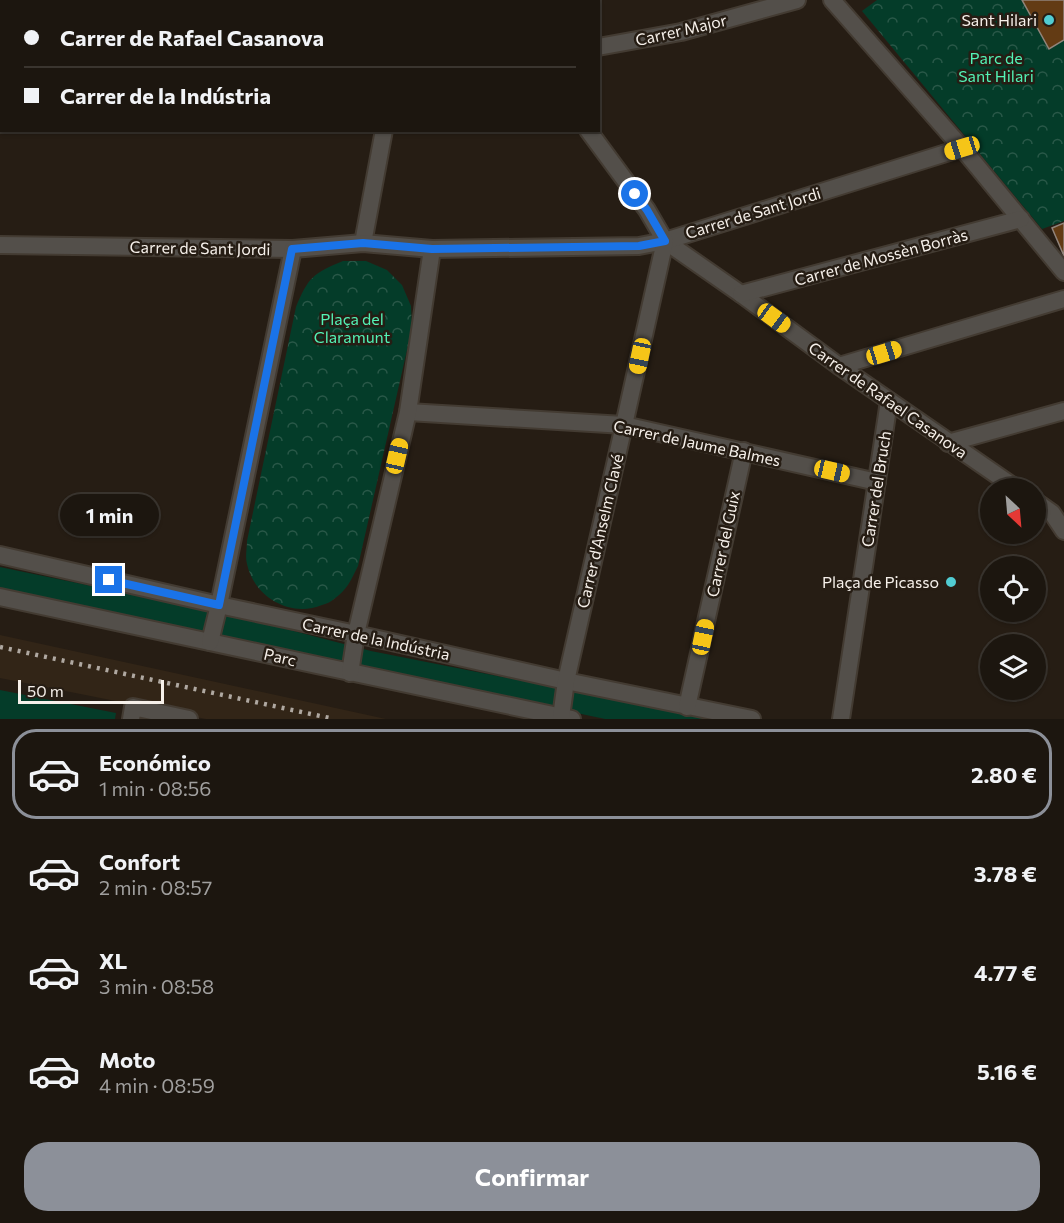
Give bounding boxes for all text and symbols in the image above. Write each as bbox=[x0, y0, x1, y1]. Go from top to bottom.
street label: Carrer Major bbox=[633, 10, 729, 49]
place label: Sant Hilari bbox=[961, 10, 1037, 29]
marker: Sant Hilari bbox=[1042, 13, 1056, 27]
text: Carrer de Rafael Casanova bbox=[60, 24, 324, 51]
park label: Parc de Sant Hilari bbox=[958, 48, 1034, 85]
text: Carrer de la Indústria bbox=[60, 82, 271, 109]
car bbox=[942, 134, 982, 162]
route start bbox=[621, 180, 648, 207]
street label: Carrer de Sant Jordi bbox=[683, 183, 823, 242]
street label: Carrer de Mossèn Borràs bbox=[792, 224, 970, 289]
street label: Carrer de Sant Jordi bbox=[130, 237, 271, 258]
car bbox=[754, 300, 794, 336]
park label: Plaça del Claramunt bbox=[314, 309, 391, 346]
car bbox=[627, 337, 653, 375]
street label: Carrer de Rafael Casanova bbox=[805, 337, 971, 462]
car bbox=[864, 339, 904, 367]
street label: Carrer de Jaume Balmes bbox=[612, 416, 782, 470]
street label: Carrer del Bruch bbox=[857, 430, 894, 548]
car bbox=[384, 436, 410, 476]
street label: Carrer d'Anselm Clavé bbox=[572, 452, 627, 610]
car bbox=[812, 458, 852, 484]
north arrow bbox=[980, 478, 1046, 544]
map controls bbox=[980, 478, 1046, 700]
street label: Carrer del Guix bbox=[702, 489, 743, 599]
callout: 1 min bbox=[60, 493, 158, 535]
text: 1 min bbox=[86, 503, 133, 527]
button: locate bbox=[980, 556, 1046, 622]
route end bbox=[95, 566, 122, 593]
place label: Plaça de Picasso bbox=[822, 572, 939, 591]
marker: Plaça de Picasso bbox=[944, 575, 958, 589]
street label: Carrer de la Indústria bbox=[301, 614, 452, 663]
car bbox=[690, 618, 716, 656]
button: layers bbox=[980, 634, 1046, 700]
street label: Parc bbox=[262, 644, 298, 669]
scale bar bbox=[18, 677, 164, 704]
text: 50 m bbox=[27, 681, 64, 700]
icon: car bbox=[27, 747, 81, 801]
text: Económico bbox=[99, 749, 211, 776]
text: 2.80 € bbox=[971, 761, 1037, 788]
text: 1 min · 08:56 bbox=[99, 776, 211, 800]
icon: car bbox=[27, 846, 81, 900]
text: Confort bbox=[99, 848, 180, 875]
text: 3.78 € bbox=[974, 860, 1037, 887]
text: 2 min · 08:57 bbox=[99, 875, 212, 899]
icon: car bbox=[27, 945, 81, 999]
text: XL bbox=[99, 947, 127, 974]
text: 4.77 € bbox=[974, 959, 1037, 986]
text: 3 min · 08:58 bbox=[99, 974, 214, 998]
icon: car bbox=[27, 1044, 81, 1098]
text: Moto bbox=[99, 1046, 155, 1073]
text: 5.16 € bbox=[977, 1058, 1037, 1085]
text: 4 min · 08:59 bbox=[99, 1073, 215, 1097]
button: Confirmar bbox=[24, 1142, 1040, 1211]

